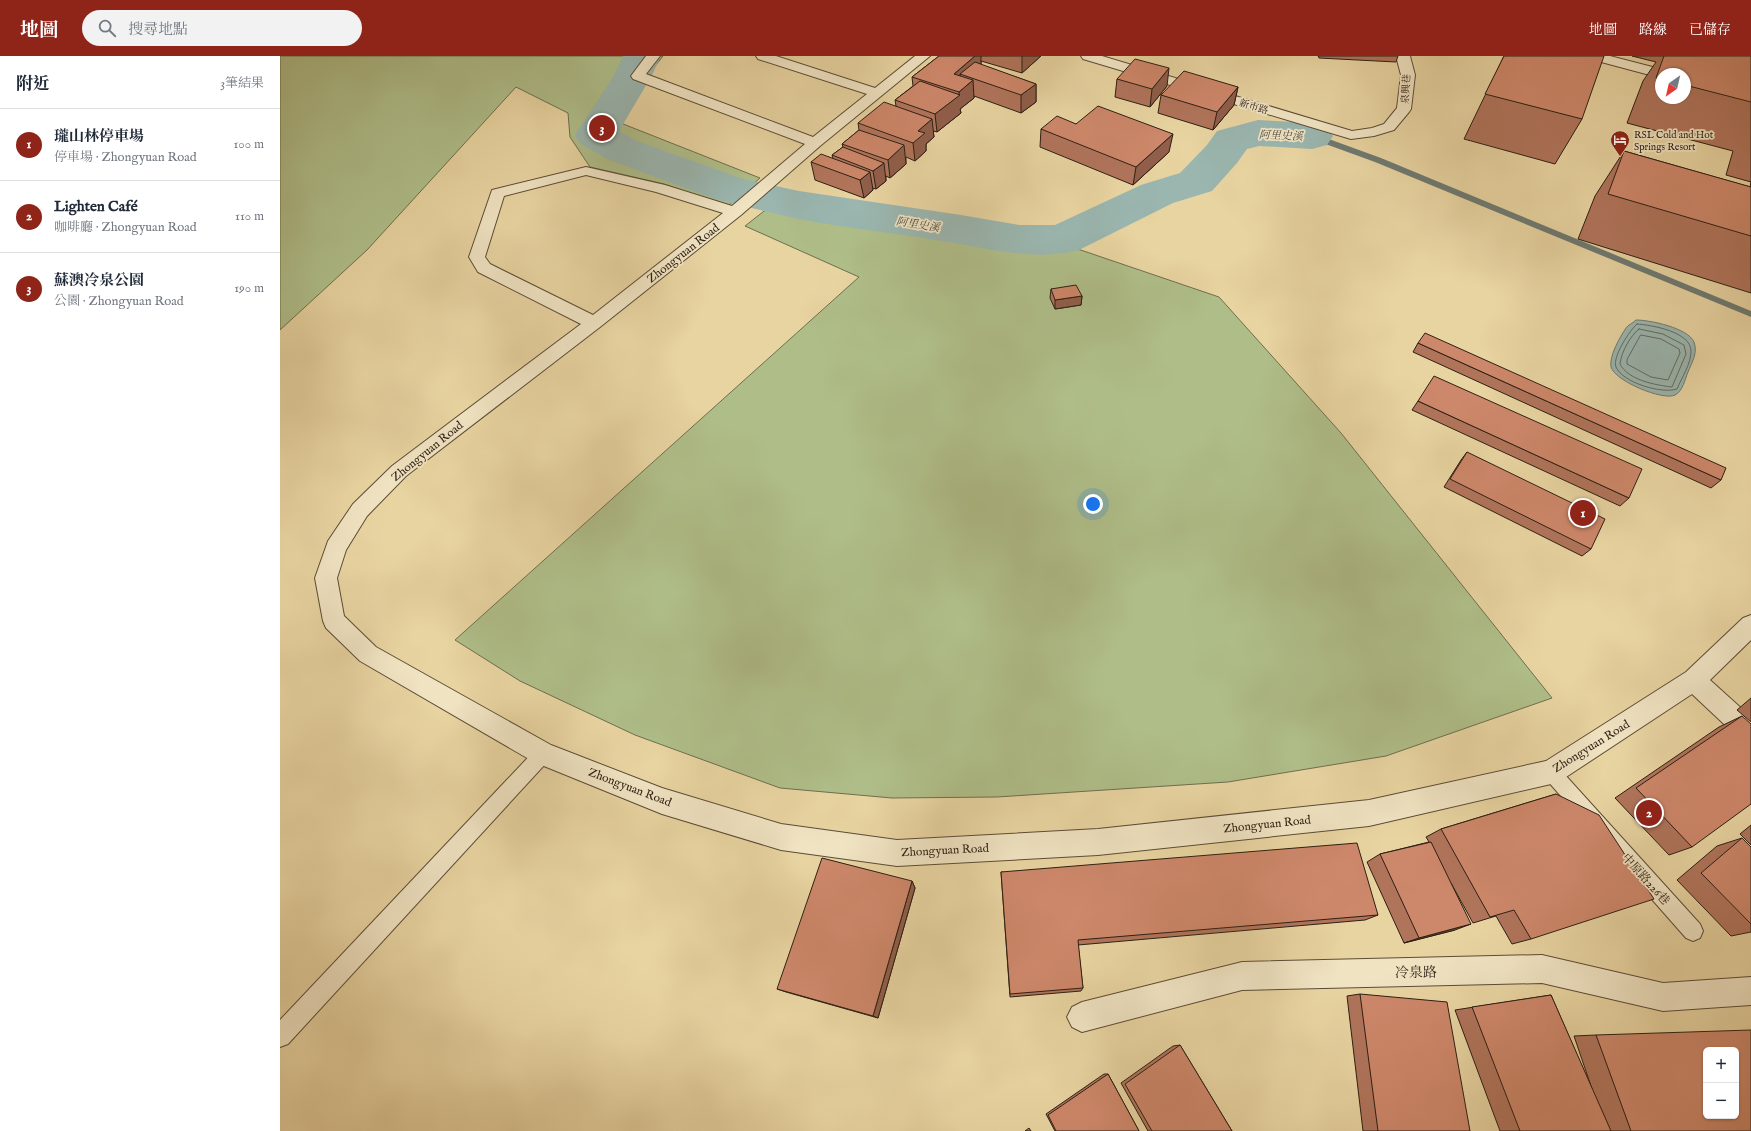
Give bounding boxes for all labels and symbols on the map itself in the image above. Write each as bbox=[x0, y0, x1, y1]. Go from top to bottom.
north arrow bbox=[1655, 68, 1691, 104]
street label: 泉興巷 bbox=[1399, 74, 1414, 105]
street label: 新市路 bbox=[1237, 97, 1270, 118]
pin: 3 bbox=[589, 113, 615, 143]
water label: 阿里史溪 bbox=[1259, 128, 1304, 144]
hotel icon: RSL Cold and Hot Springs Resort bbox=[1609, 129, 1631, 157]
place label: RSL Cold and Hot Springs Resort bbox=[1634, 129, 1714, 154]
water label: 阿里史溪 bbox=[895, 215, 942, 235]
street label: Zhongyuan Road bbox=[644, 220, 723, 286]
street label: Zhongyuan Road bbox=[388, 418, 467, 485]
your location bbox=[1083, 494, 1103, 514]
pin: 1 bbox=[1570, 498, 1596, 528]
street label: Zhongyuan Road bbox=[1550, 716, 1633, 776]
street label: Zhongyuan Road bbox=[586, 765, 674, 810]
pin: 2 bbox=[1636, 798, 1662, 828]
street label: Zhongyuan Road bbox=[1223, 812, 1312, 837]
street label: Zhongyuan Road bbox=[901, 841, 990, 860]
street label: 中原路226巷 bbox=[1619, 850, 1673, 908]
street label: 冷泉路 bbox=[1395, 964, 1437, 982]

